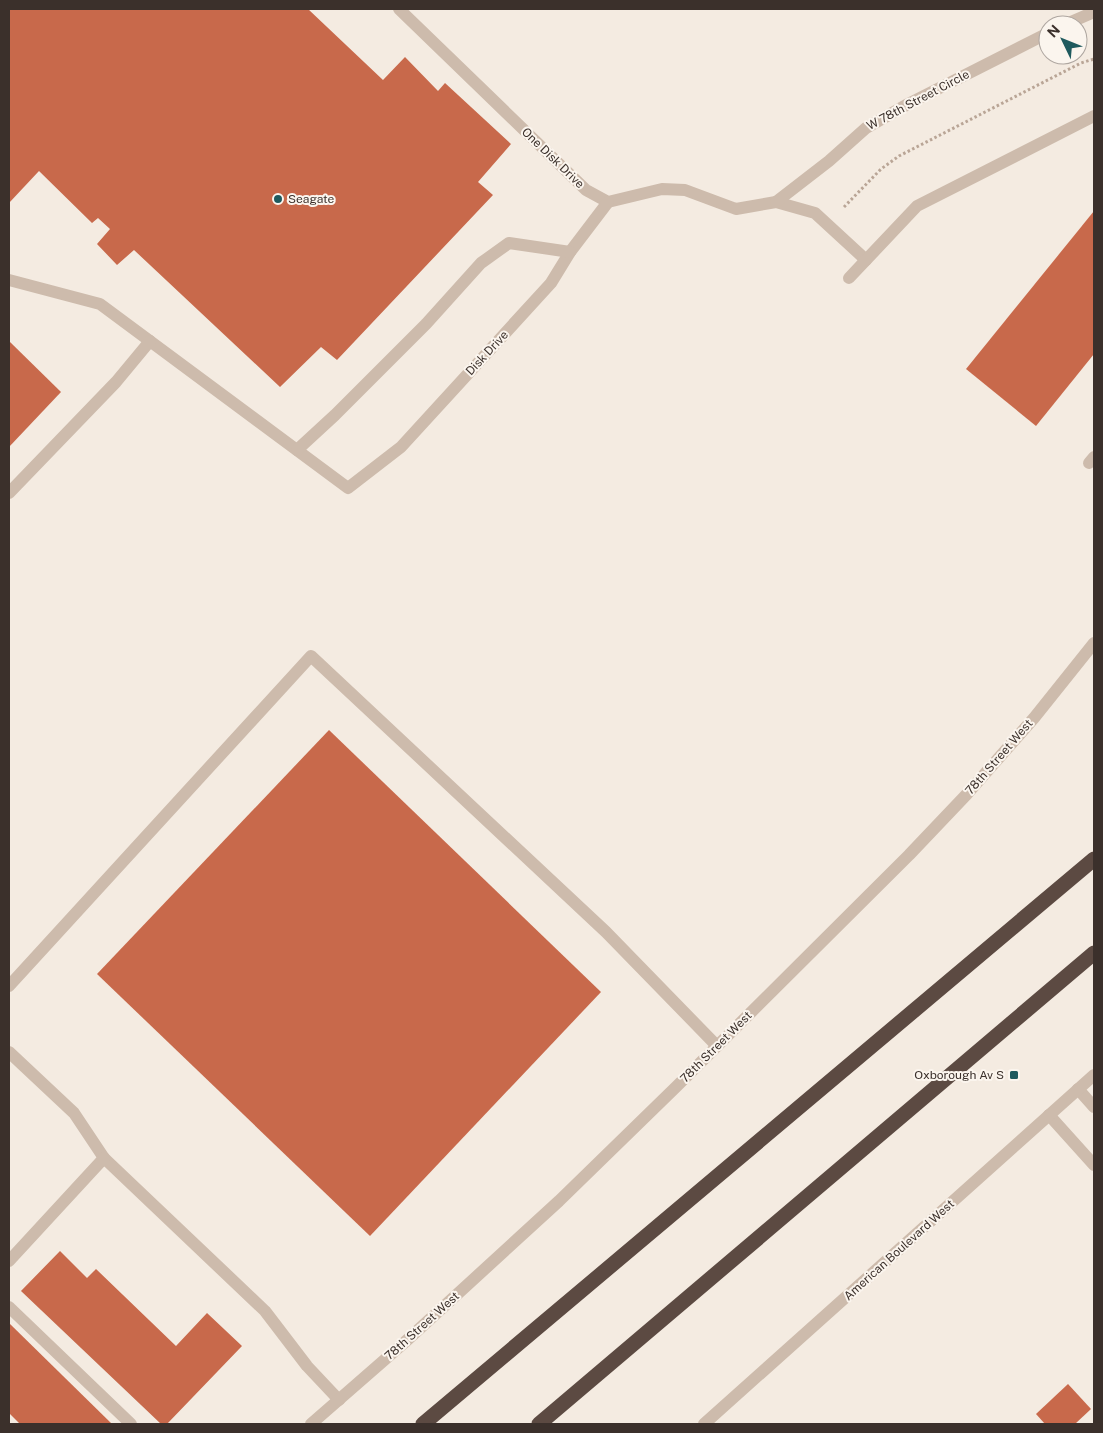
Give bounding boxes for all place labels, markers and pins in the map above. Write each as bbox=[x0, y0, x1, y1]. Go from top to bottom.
place label: Seagate bbox=[288, 192, 335, 206]
marker: Seagate bbox=[272, 193, 284, 205]
place label: Oxborough Av S bbox=[914, 1068, 1004, 1082]
marker: Oxborough Av S bbox=[1008, 1069, 1020, 1081]

